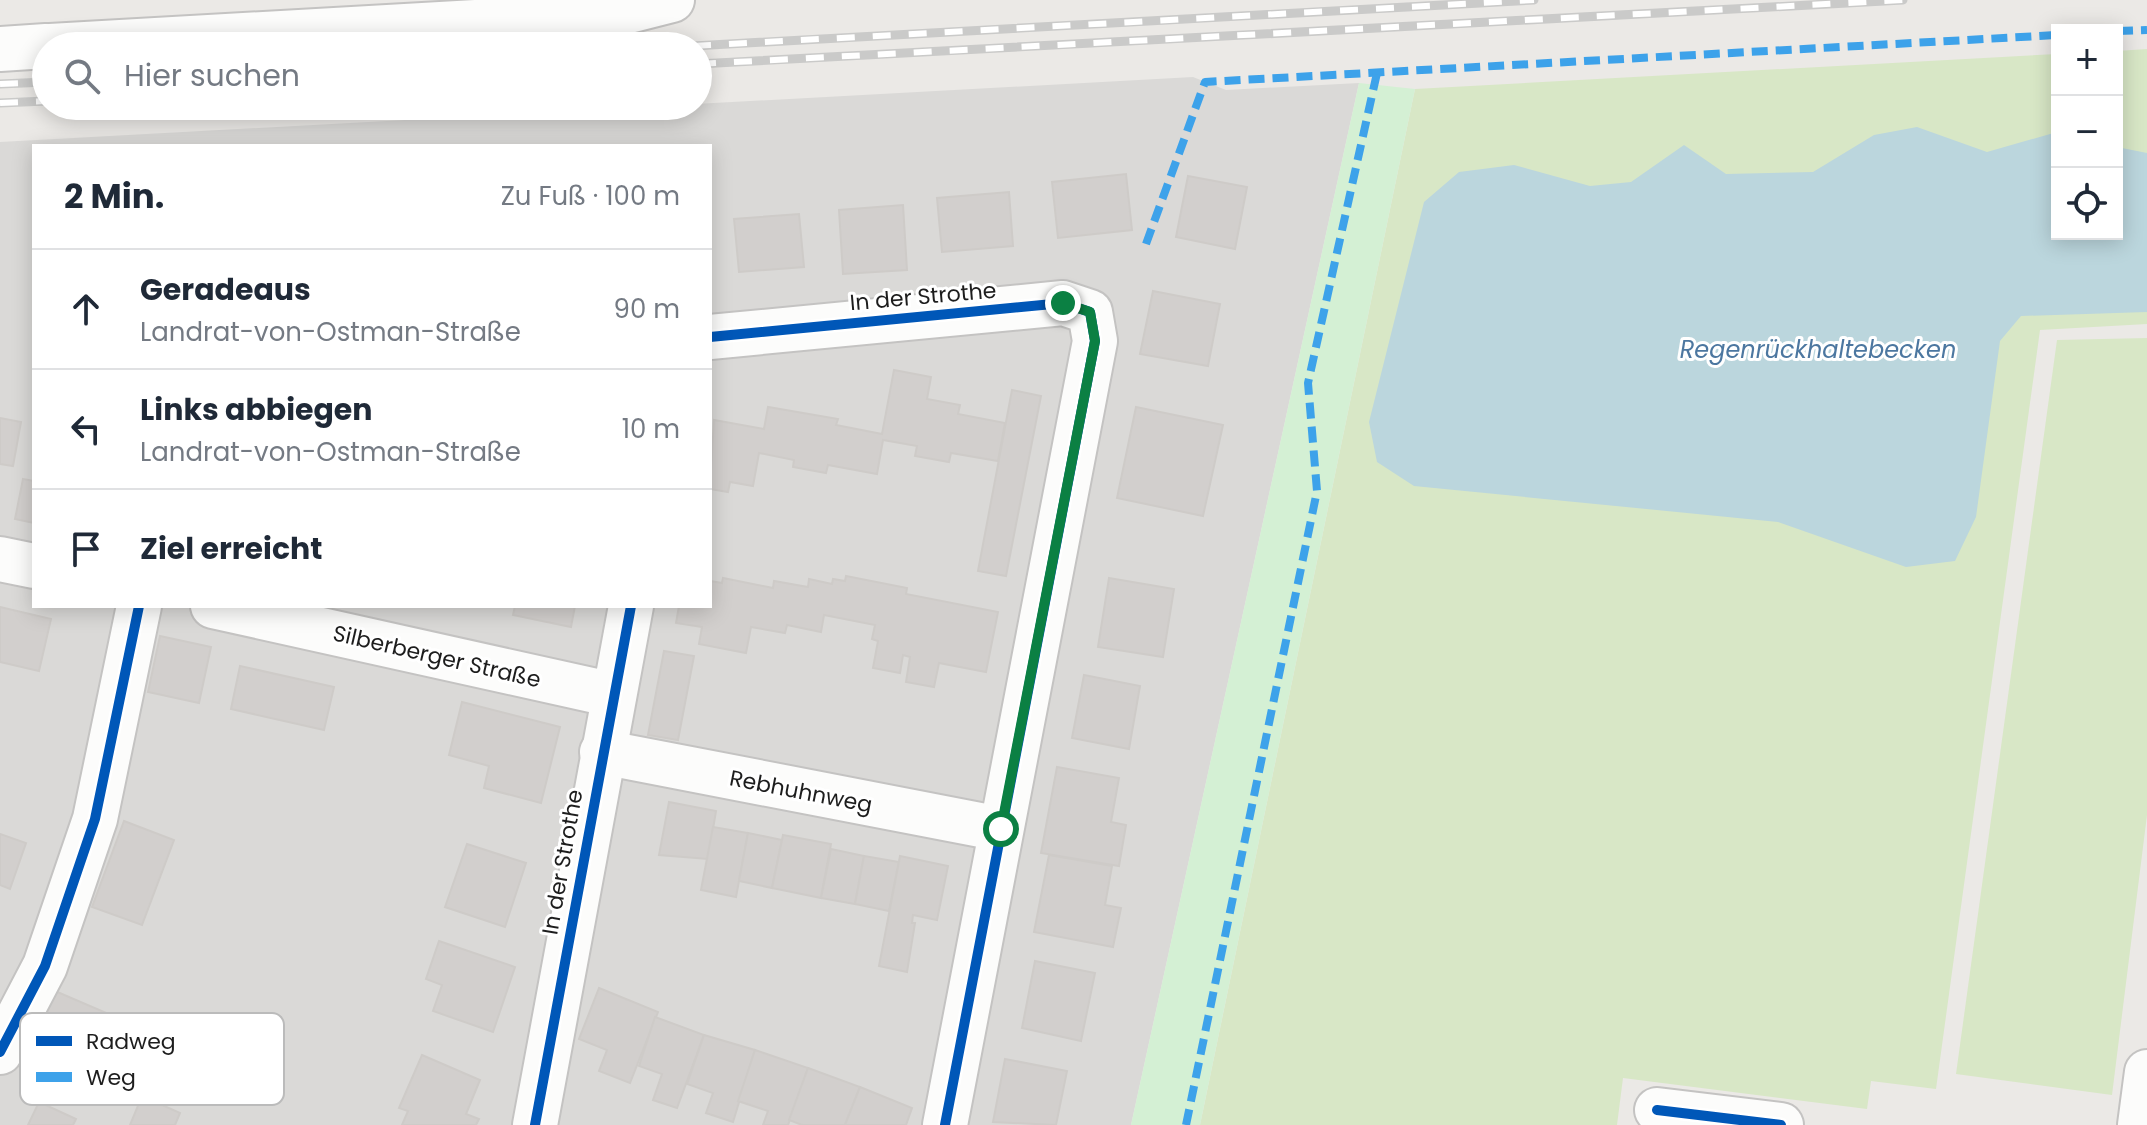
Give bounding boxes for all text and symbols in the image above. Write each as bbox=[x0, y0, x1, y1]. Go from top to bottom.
map controls bbox=[2051, 24, 2123, 240]
button: + bbox=[2051, 24, 2123, 96]
search box bbox=[32, 32, 712, 120]
icon: search bbox=[60, 54, 104, 98]
text: Hier suchen bbox=[124, 54, 300, 97]
button: − bbox=[2051, 96, 2123, 168]
button: locate bbox=[2051, 168, 2123, 240]
text: 2 Min. bbox=[64, 172, 164, 220]
text: Zu Fuß · 100 m bbox=[501, 178, 680, 214]
text: Geradeaus bbox=[140, 268, 311, 311]
street label: In der Strothe bbox=[849, 275, 998, 318]
route end bbox=[1045, 285, 1081, 321]
icon: ahead bbox=[64, 287, 108, 331]
text: 90 m bbox=[614, 291, 680, 327]
text: Landrat-von-Ostman-Straße bbox=[140, 314, 521, 350]
water label: Regenrückhaltebecken bbox=[1680, 333, 1956, 366]
text: Links abbiegen bbox=[140, 388, 373, 431]
icon: left bbox=[64, 407, 108, 451]
text: 10 m bbox=[622, 411, 680, 447]
text: Landrat-von-Ostman-Straße bbox=[140, 434, 521, 470]
icon: arrive bbox=[64, 527, 108, 571]
text: Ziel erreicht bbox=[140, 527, 322, 570]
street label: Silberberger Straße bbox=[330, 617, 544, 695]
street label: Rebhuhnweg bbox=[727, 762, 875, 821]
street label: In der Strothe bbox=[534, 787, 591, 937]
route start bbox=[983, 811, 1019, 847]
legend bbox=[20, 1013, 284, 1105]
text: Radweg bbox=[86, 1026, 176, 1057]
text: Weg bbox=[86, 1062, 136, 1093]

